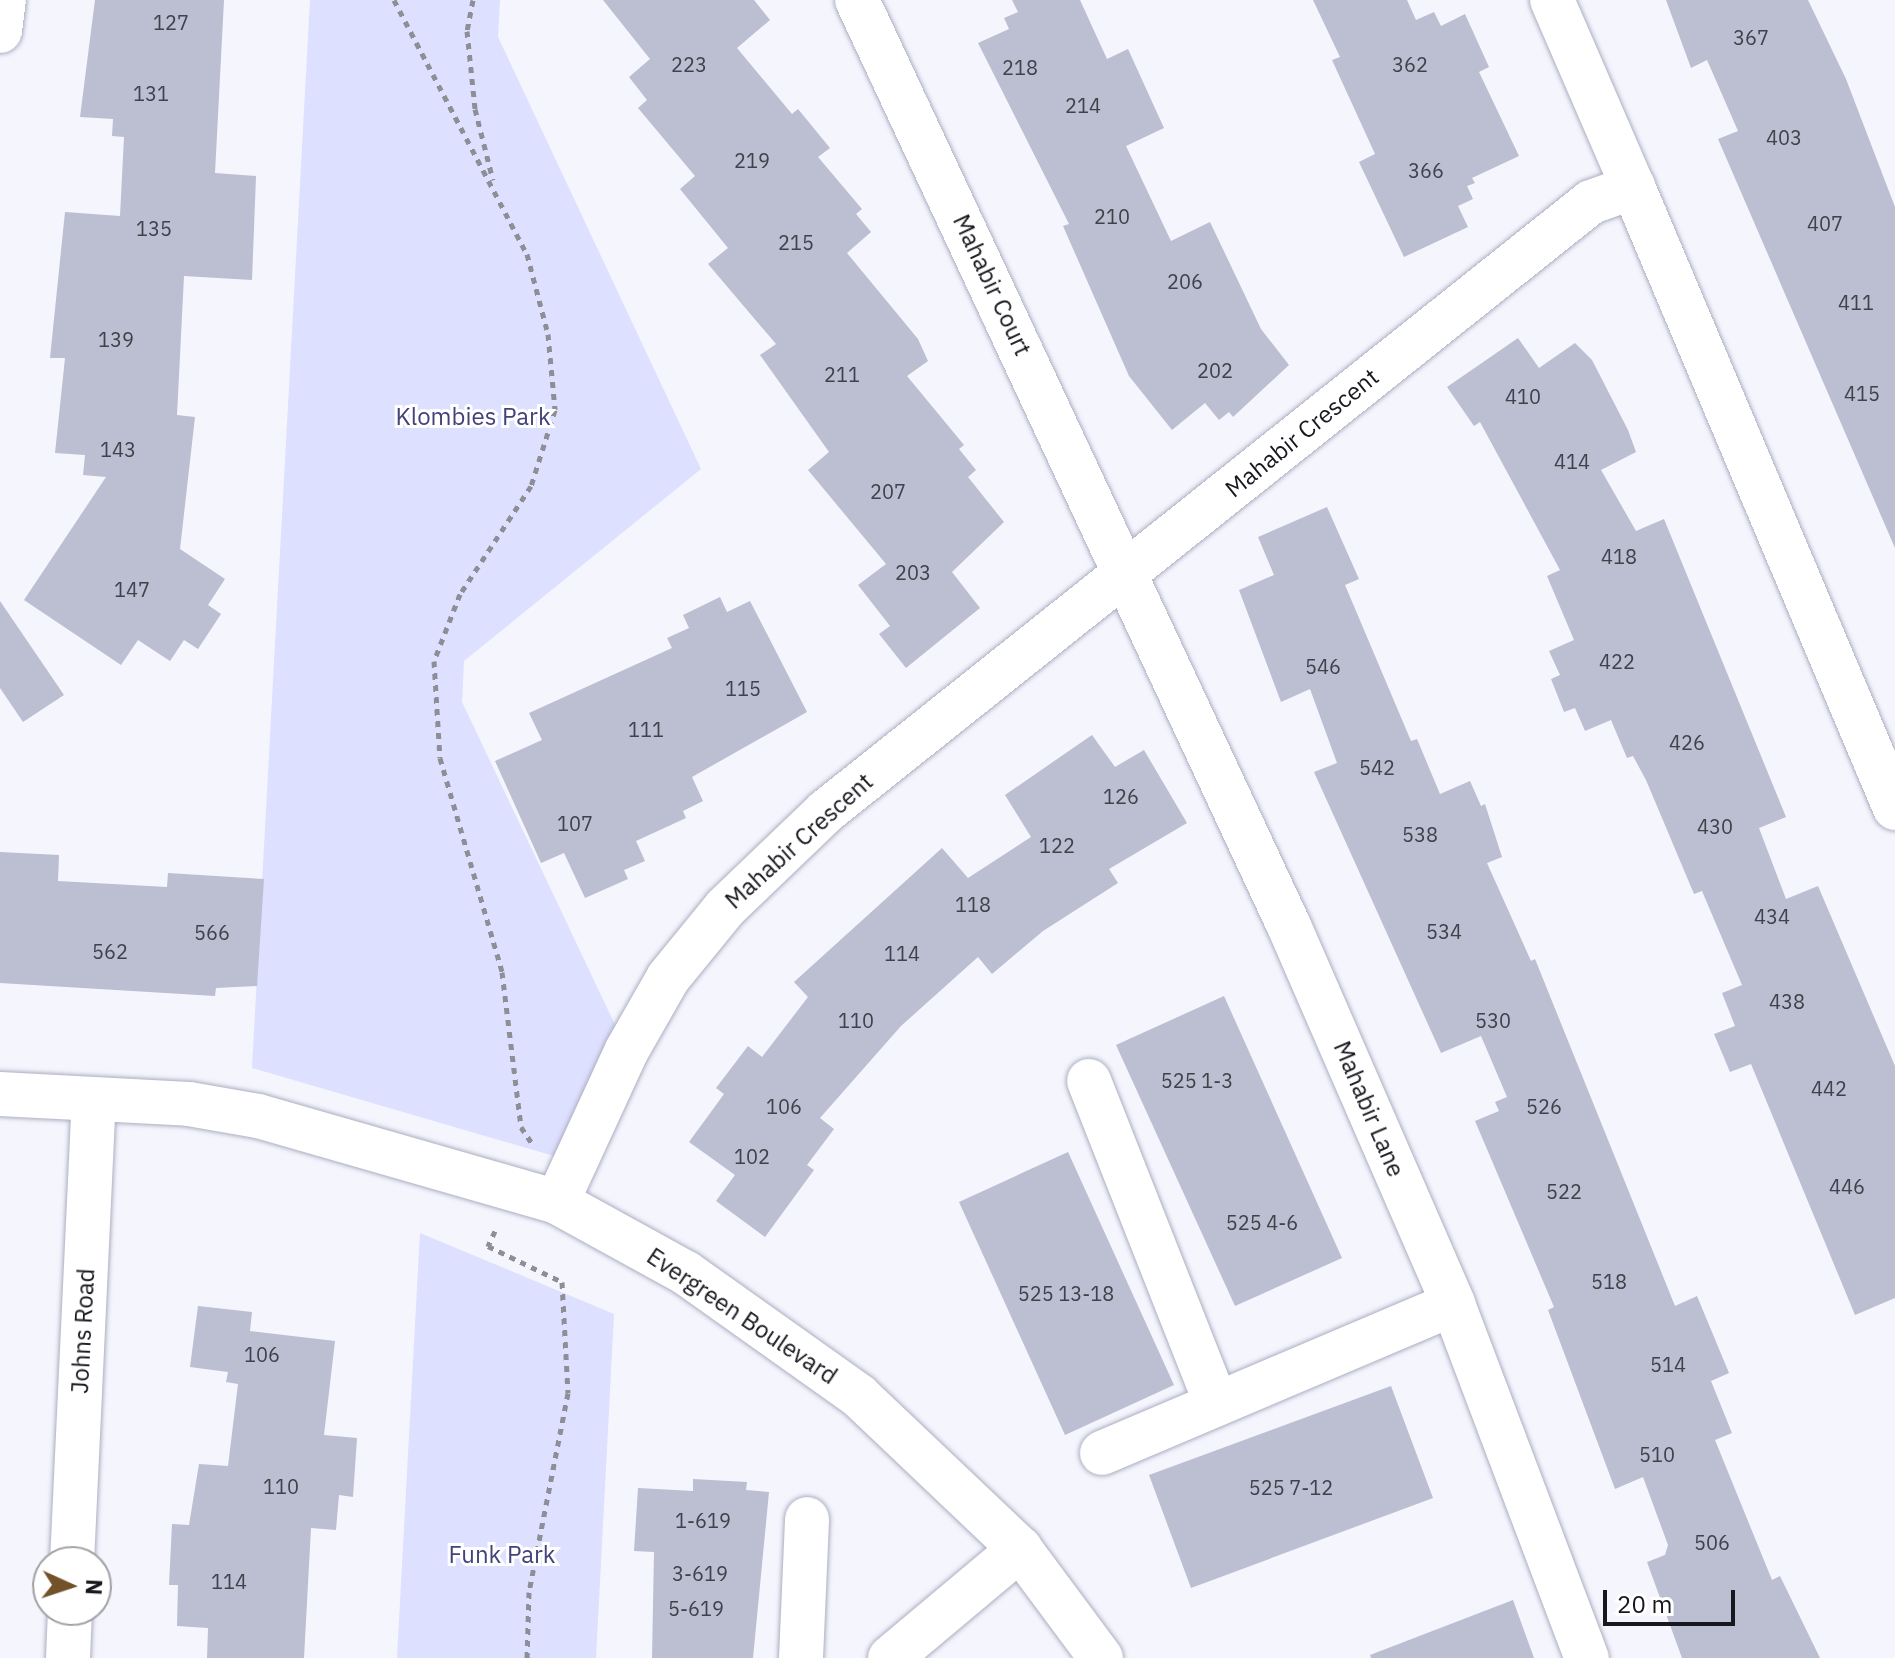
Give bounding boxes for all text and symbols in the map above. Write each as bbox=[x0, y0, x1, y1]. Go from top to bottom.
house number: 127 bbox=[153, 10, 189, 34]
house number: 367 bbox=[1733, 25, 1769, 49]
house number: 223 bbox=[671, 52, 707, 76]
house number: 362 bbox=[1392, 52, 1428, 76]
house number: 218 bbox=[1002, 55, 1038, 79]
house number: 131 bbox=[133, 81, 169, 105]
house number: 214 bbox=[1065, 93, 1101, 117]
house number: 403 bbox=[1766, 125, 1802, 149]
house number: 219 bbox=[734, 148, 770, 172]
house number: 366 bbox=[1408, 158, 1444, 182]
house number: 210 bbox=[1094, 204, 1130, 228]
street label: Mahabir Court bbox=[947, 210, 1037, 360]
house number: 407 bbox=[1807, 211, 1843, 235]
house number: 135 bbox=[136, 216, 172, 240]
house number: 215 bbox=[778, 230, 814, 254]
house number: 206 bbox=[1167, 269, 1203, 293]
house number: 411 bbox=[1838, 290, 1874, 314]
house number: 139 bbox=[98, 327, 134, 351]
house number: 202 bbox=[1197, 358, 1233, 382]
house number: 211 bbox=[824, 362, 860, 386]
street label: Mahabir Crescent bbox=[1220, 362, 1384, 504]
house number: 415 bbox=[1844, 381, 1880, 405]
house number: 410 bbox=[1505, 384, 1541, 408]
park label: Klombies Park bbox=[395, 403, 551, 431]
house number: 143 bbox=[100, 437, 136, 461]
house number: 414 bbox=[1554, 449, 1590, 473]
house number: 207 bbox=[870, 479, 906, 503]
house number: 418 bbox=[1601, 544, 1637, 568]
house number: 203 bbox=[895, 560, 931, 584]
house number: 147 bbox=[114, 577, 150, 601]
house number: 422 bbox=[1599, 649, 1635, 673]
house number: 546 bbox=[1305, 654, 1341, 678]
house number: 115 bbox=[725, 676, 761, 700]
house number: 111 bbox=[628, 717, 664, 741]
house number: 426 bbox=[1669, 730, 1705, 754]
house number: 542 bbox=[1359, 755, 1395, 779]
street label: Mahabir Crescent bbox=[719, 767, 879, 915]
house number: 126 bbox=[1103, 784, 1139, 808]
house number: 107 bbox=[557, 811, 593, 835]
house number: 430 bbox=[1697, 814, 1733, 838]
house number: 538 bbox=[1402, 822, 1438, 846]
house number: 122 bbox=[1039, 833, 1075, 857]
house number: 118 bbox=[955, 892, 991, 916]
house number: 434 bbox=[1754, 904, 1790, 928]
house number: 534 bbox=[1426, 919, 1462, 943]
house number: 566 bbox=[194, 920, 230, 944]
house number: 562 bbox=[92, 939, 128, 963]
house number: 114 bbox=[884, 941, 920, 965]
house number: 438 bbox=[1769, 989, 1805, 1013]
house number: 110 bbox=[838, 1008, 874, 1032]
house number: 530 bbox=[1475, 1008, 1511, 1032]
street label: Mahabir Lane bbox=[1327, 1037, 1411, 1181]
house number: 525 1-3 bbox=[1161, 1068, 1233, 1092]
house number: 442 bbox=[1811, 1076, 1847, 1100]
house number: 106 bbox=[766, 1094, 802, 1118]
house number: 526 bbox=[1526, 1094, 1562, 1118]
house number: 102 bbox=[734, 1144, 770, 1168]
house number: 446 bbox=[1829, 1174, 1865, 1198]
house number: 522 bbox=[1546, 1179, 1582, 1203]
house number: 525 4-6 bbox=[1226, 1210, 1298, 1234]
street label: Evergreen Boulevard bbox=[641, 1242, 843, 1390]
street label: Johns Road bbox=[65, 1268, 101, 1394]
house number: 518 bbox=[1591, 1269, 1627, 1293]
house number: 525 13-18 bbox=[1018, 1281, 1114, 1305]
house number: 106 bbox=[244, 1342, 280, 1366]
house number: 514 bbox=[1650, 1352, 1686, 1376]
house number: 510 bbox=[1639, 1442, 1675, 1466]
house number: 110 bbox=[263, 1474, 299, 1498]
house number: 525 7-12 bbox=[1249, 1475, 1333, 1499]
house number: 1-619 bbox=[675, 1508, 731, 1532]
house number: 506 bbox=[1694, 1530, 1730, 1554]
park label: Funk Park bbox=[449, 1541, 555, 1569]
north arrow bbox=[32, 1546, 112, 1626]
house number: 3-619 bbox=[672, 1561, 728, 1585]
house number: 114 bbox=[211, 1569, 247, 1593]
scale bar bbox=[1607, 1574, 1739, 1624]
text: N bbox=[80, 1578, 109, 1596]
text: 20 m bbox=[1617, 1588, 1672, 1620]
house number: 5-619 bbox=[668, 1596, 724, 1620]

